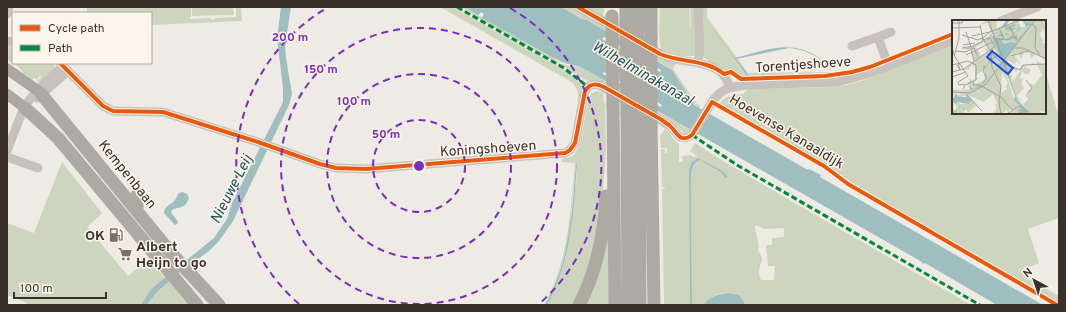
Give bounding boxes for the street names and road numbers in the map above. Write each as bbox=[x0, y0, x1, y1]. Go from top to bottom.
street label: Torentjeshoeve bbox=[755, 54, 852, 77]
street label: Hoevense Kanaaldijk bbox=[726, 91, 847, 173]
street label: Kempenbaan bbox=[94, 137, 160, 213]
street label: Koningshoeven bbox=[439, 138, 537, 161]

